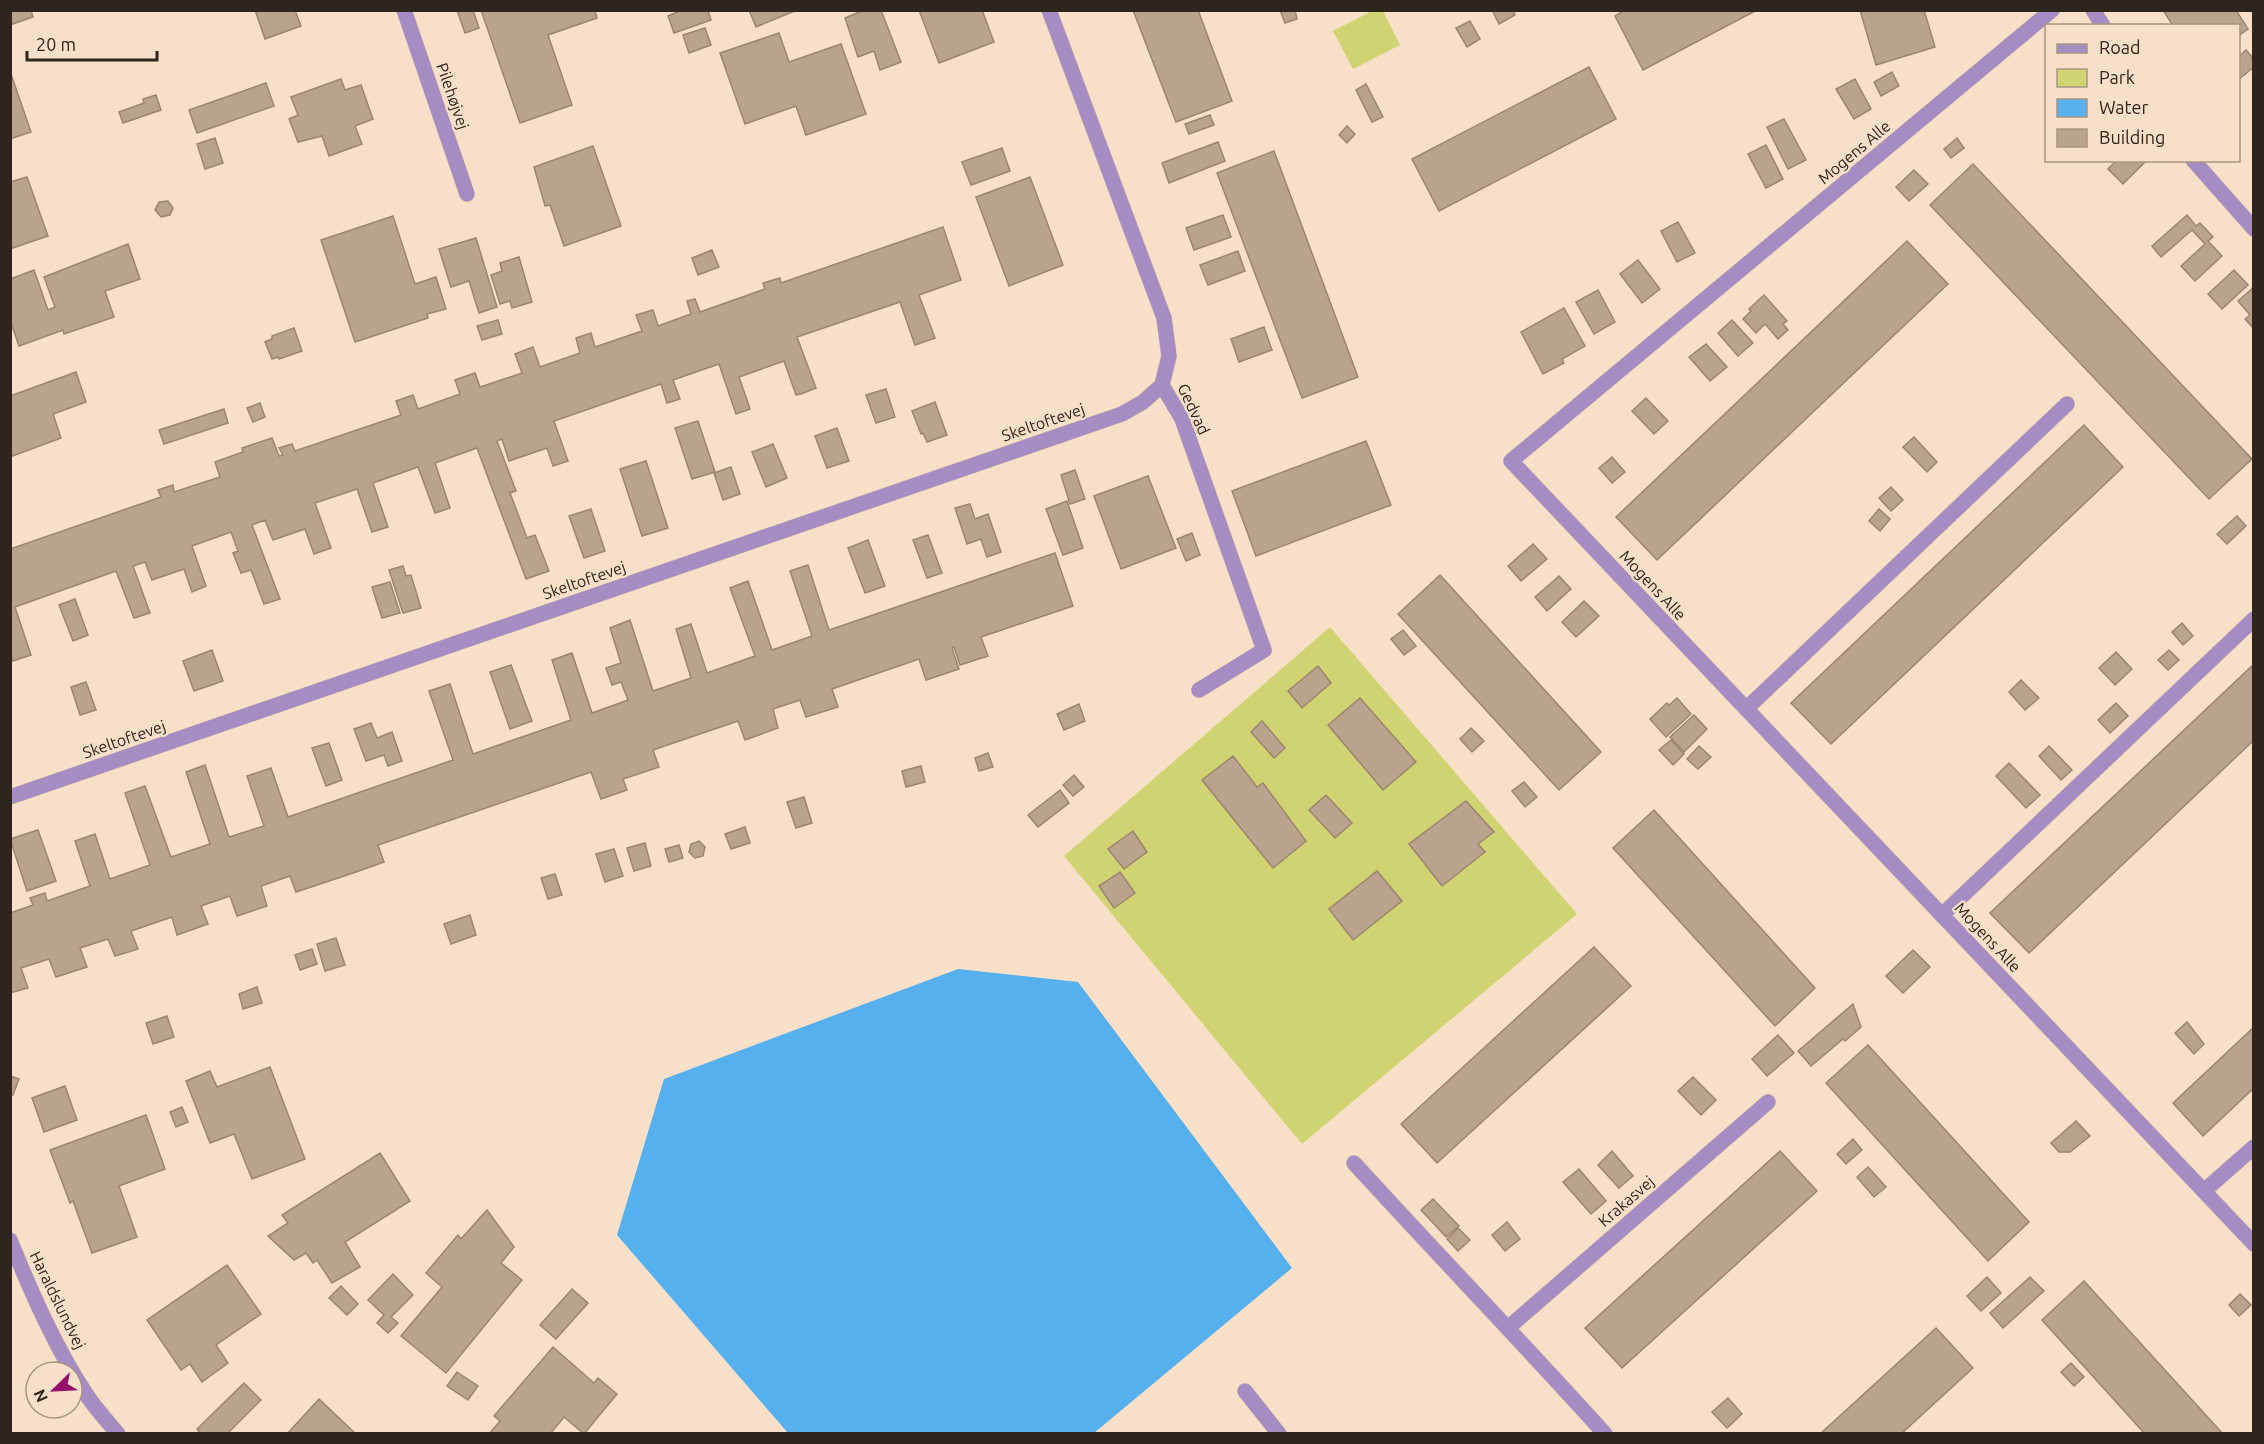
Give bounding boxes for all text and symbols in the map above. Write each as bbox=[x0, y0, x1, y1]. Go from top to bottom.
scale bar bbox=[27, 24, 158, 62]
legend bbox=[2045, 24, 2240, 162]
text: 20 m bbox=[36, 34, 76, 54]
text: Road bbox=[2099, 37, 2141, 57]
street label: Pilehøjvej bbox=[433, 60, 473, 132]
text: Park bbox=[2099, 67, 2135, 87]
text: Water bbox=[2099, 97, 2149, 117]
street label: Mogens Alle bbox=[1814, 117, 1894, 187]
text: Building bbox=[2099, 127, 2165, 147]
street label: Gedvad bbox=[1174, 381, 1214, 437]
street label: Skeltoftevej bbox=[999, 399, 1087, 445]
street label: Mogens Alle bbox=[1616, 546, 1690, 624]
street label: Skeltoftevej bbox=[540, 557, 628, 603]
street label: Skeltoftevej bbox=[80, 716, 168, 762]
street label: Mogens Alle bbox=[1951, 898, 2025, 976]
street label: Krakasvej bbox=[1595, 1172, 1657, 1230]
street label: Haraldslundvej bbox=[27, 1248, 89, 1352]
north arrow bbox=[24, 1360, 84, 1420]
text: N bbox=[30, 1387, 51, 1405]

